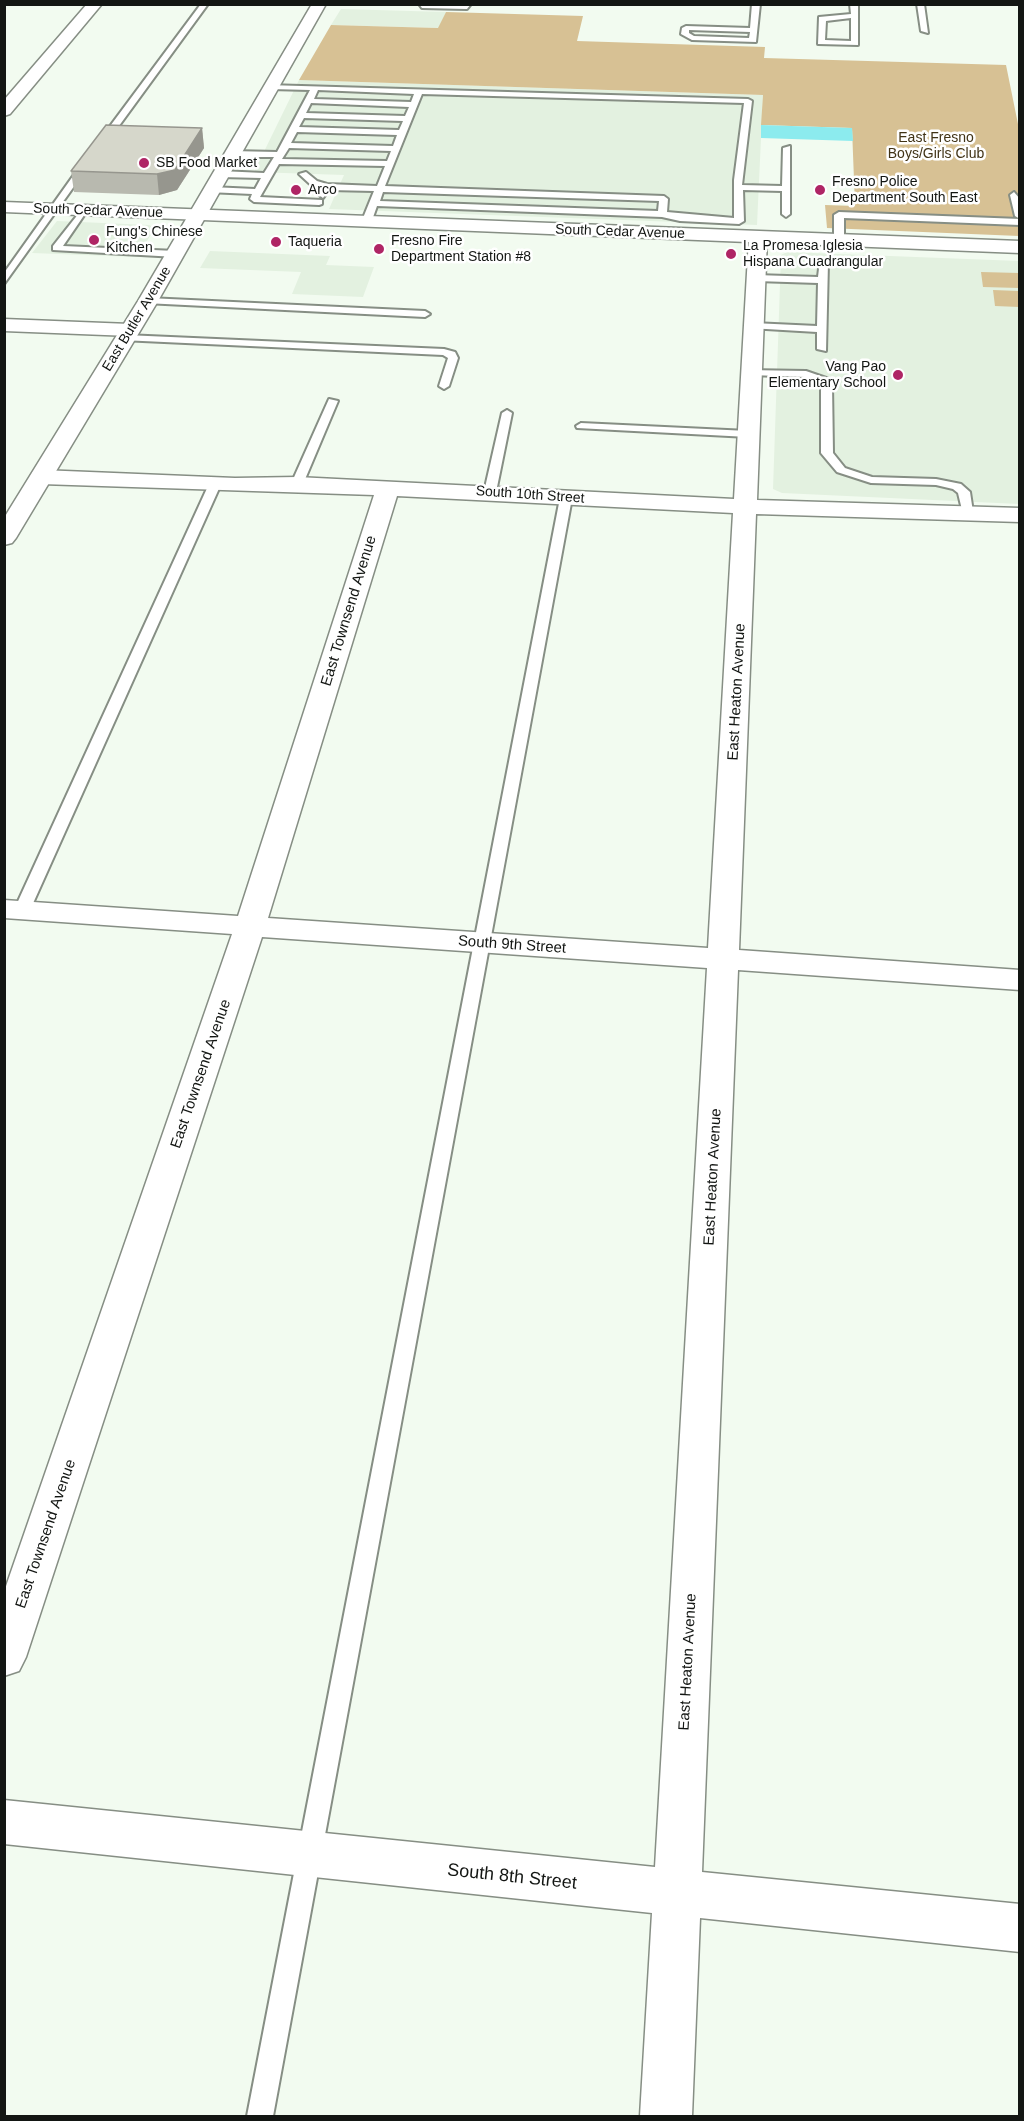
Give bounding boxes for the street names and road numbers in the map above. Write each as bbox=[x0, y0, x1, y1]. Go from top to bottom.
street label: South Cedar Avenue bbox=[33, 200, 163, 222]
street label: South Cedar Avenue bbox=[555, 221, 685, 243]
street label: East Butler Avenue bbox=[99, 263, 175, 375]
street label: South 10th Street bbox=[475, 483, 585, 507]
street label: East Townsend Avenue bbox=[318, 534, 380, 688]
street label: East Heaton Avenue bbox=[724, 623, 750, 761]
street label: South 9th Street bbox=[457, 932, 567, 958]
street label: East Townsend Avenue bbox=[167, 997, 235, 1151]
street label: East Heaton Avenue bbox=[700, 1108, 726, 1246]
street label: East Townsend Avenue bbox=[12, 1457, 80, 1611]
street label: East Heaton Avenue bbox=[675, 1593, 701, 1731]
street label: South 8th Street bbox=[446, 1859, 578, 1895]

